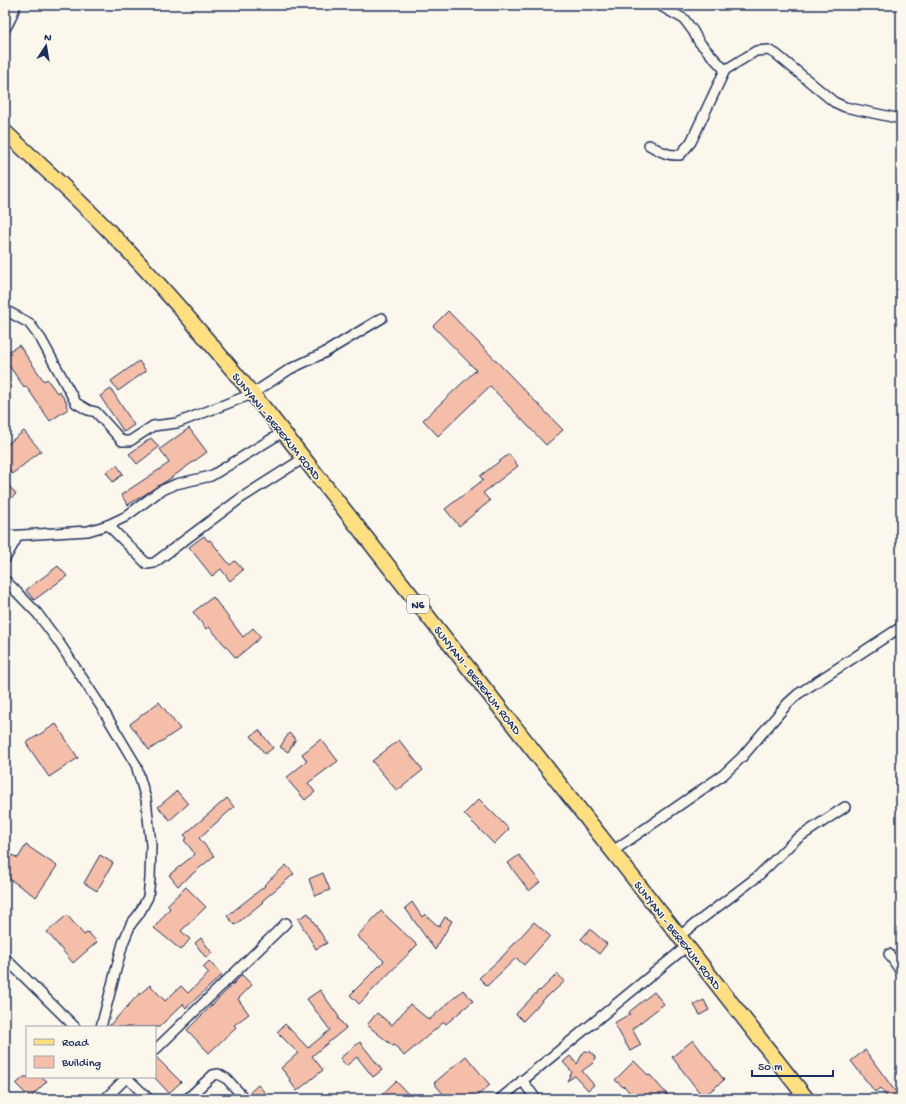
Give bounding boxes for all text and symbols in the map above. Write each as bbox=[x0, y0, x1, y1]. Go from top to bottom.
north arrow bbox=[26, 26, 66, 66]
text: N bbox=[43, 32, 52, 45]
street label: SUNYANI - BEREKUM ROAD bbox=[228, 371, 323, 484]
road number: N6 bbox=[407, 595, 429, 613]
street label: SUNYANI - BEREKUM ROAD bbox=[430, 624, 523, 738]
street label: SUNYANI - BEREKUM ROAD bbox=[630, 879, 723, 993]
legend bbox=[26, 1026, 156, 1078]
text: Road bbox=[62, 1037, 89, 1051]
scale bar bbox=[752, 1052, 833, 1078]
text: Building bbox=[61, 1057, 101, 1071]
text: 50 m bbox=[758, 1061, 783, 1075]

